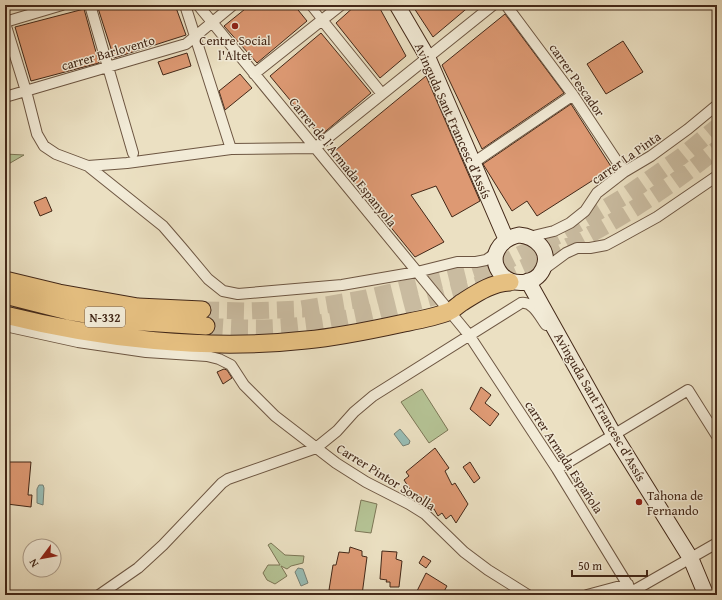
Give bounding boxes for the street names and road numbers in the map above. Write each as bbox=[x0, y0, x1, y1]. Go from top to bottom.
street label: carrer Barlovento bbox=[59, 30, 157, 75]
street label: carrer Pescador bbox=[545, 39, 610, 121]
street label: Avinguda Sant Francesc d’Assís bbox=[410, 40, 496, 202]
street label: Carrer de l'Armada Espanyola bbox=[285, 93, 402, 231]
street label: carrer La Pinta bbox=[587, 127, 665, 189]
road number: N-332 bbox=[85, 307, 125, 327]
street label: Avinguda Sant Francesc d'Assís bbox=[549, 329, 651, 485]
street label: carrer Armada Española bbox=[520, 397, 608, 518]
street label: Carrer Pintor Sorolla bbox=[333, 439, 440, 516]

